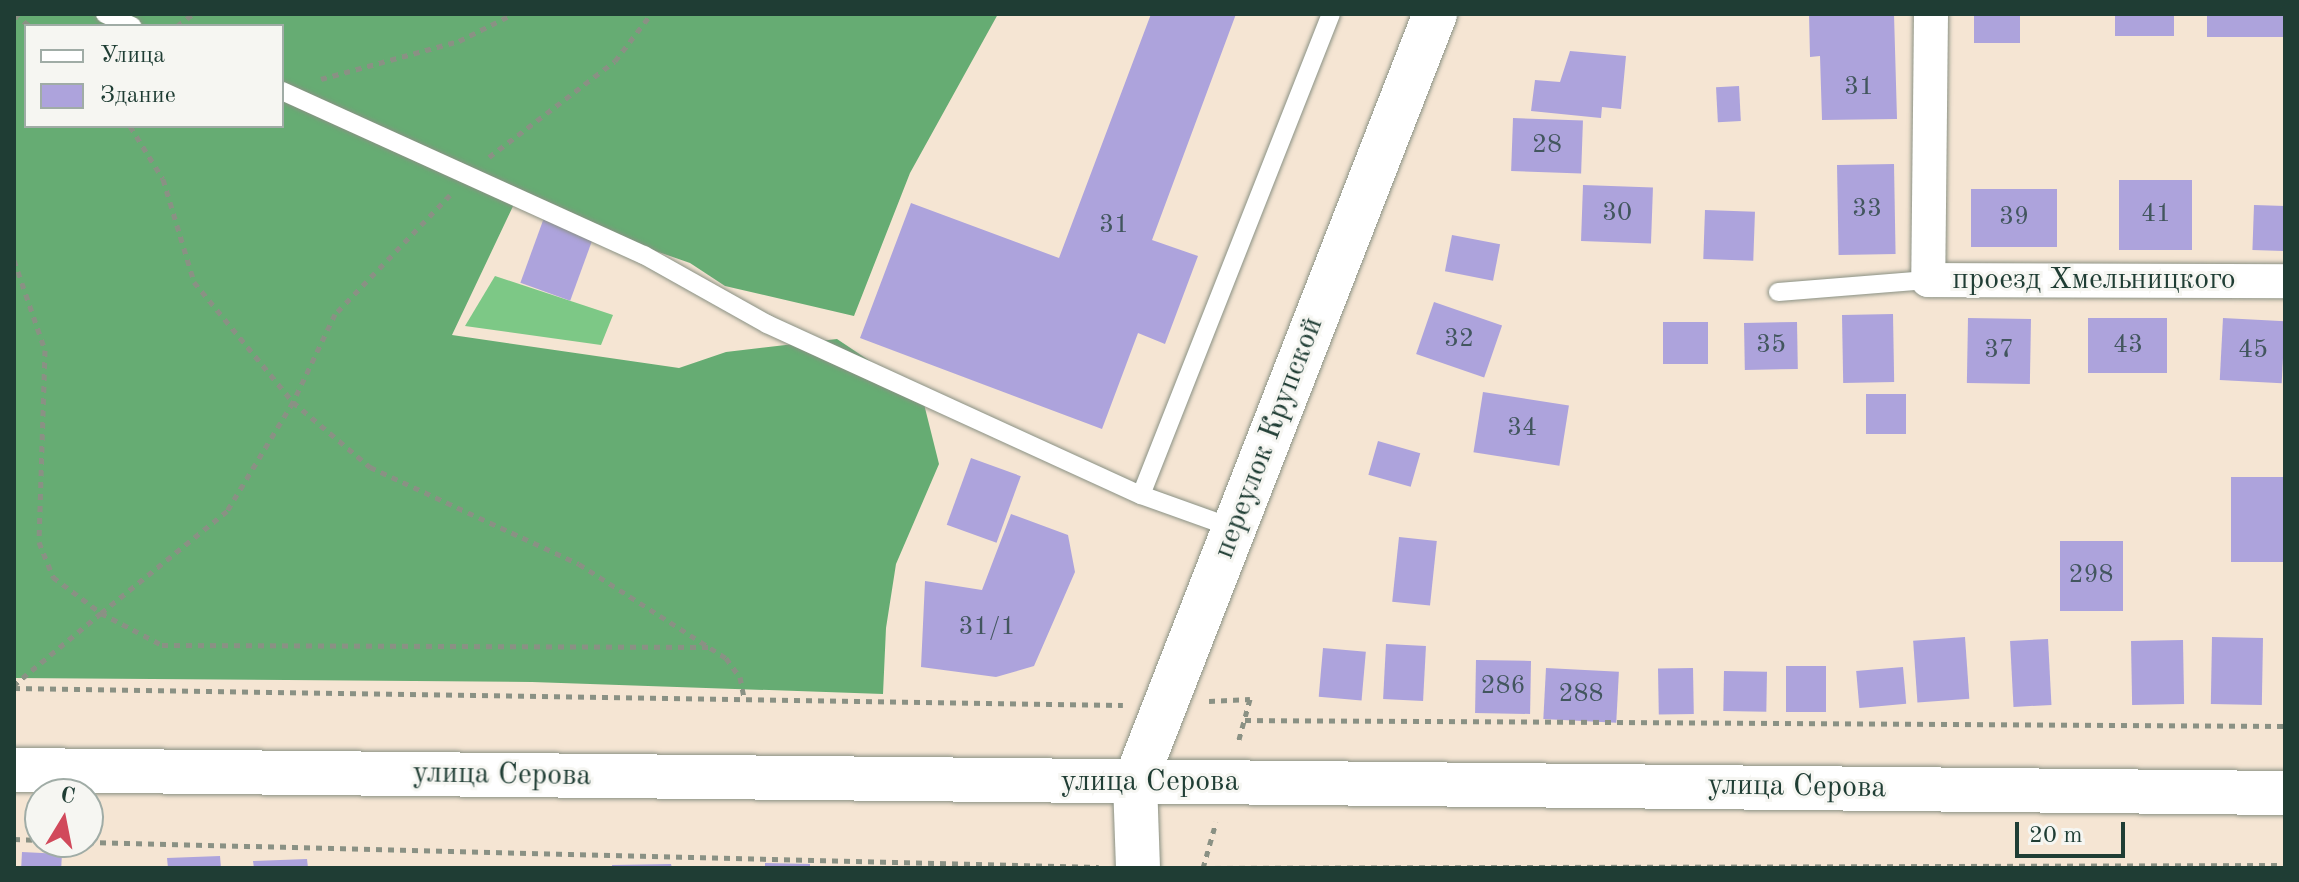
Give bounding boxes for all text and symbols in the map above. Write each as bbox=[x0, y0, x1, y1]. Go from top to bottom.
legend bbox=[24, 24, 284, 128]
text: Улица bbox=[100, 44, 165, 68]
house number: 31 bbox=[1844, 72, 1874, 104]
text: Здание bbox=[100, 84, 176, 108]
house number: 28 bbox=[1532, 130, 1562, 162]
house number: 33 bbox=[1852, 194, 1882, 226]
house number: 30 bbox=[1602, 198, 1632, 230]
house number: 41 bbox=[2141, 199, 2171, 231]
house number: 39 bbox=[1999, 202, 2029, 234]
house number: 31 bbox=[1099, 210, 1129, 242]
street label: проезд Хмельницкого bbox=[1952, 262, 2236, 298]
street label: переулок Крупской bbox=[1206, 312, 1332, 564]
house number: 32 bbox=[1444, 324, 1474, 356]
house number: 35 bbox=[1756, 330, 1786, 362]
house number: 43 bbox=[2113, 330, 2143, 362]
house number: 37 bbox=[1984, 335, 2014, 367]
house number: 45 bbox=[2238, 335, 2268, 367]
house number: 34 bbox=[1507, 413, 1537, 445]
house number: 298 bbox=[2068, 560, 2114, 592]
house number: 31/1 bbox=[959, 612, 1015, 644]
house number: 286 bbox=[1480, 671, 1526, 703]
house number: 288 bbox=[1558, 679, 1604, 711]
street label: улица Серова bbox=[412, 755, 592, 795]
street label: улица Серова bbox=[1061, 764, 1239, 800]
street label: улица Серова bbox=[1707, 767, 1887, 807]
north arrow bbox=[24, 778, 104, 858]
text: С bbox=[59, 784, 77, 808]
scale bar bbox=[2019, 806, 2129, 856]
text: 20 m bbox=[2029, 824, 2083, 848]

